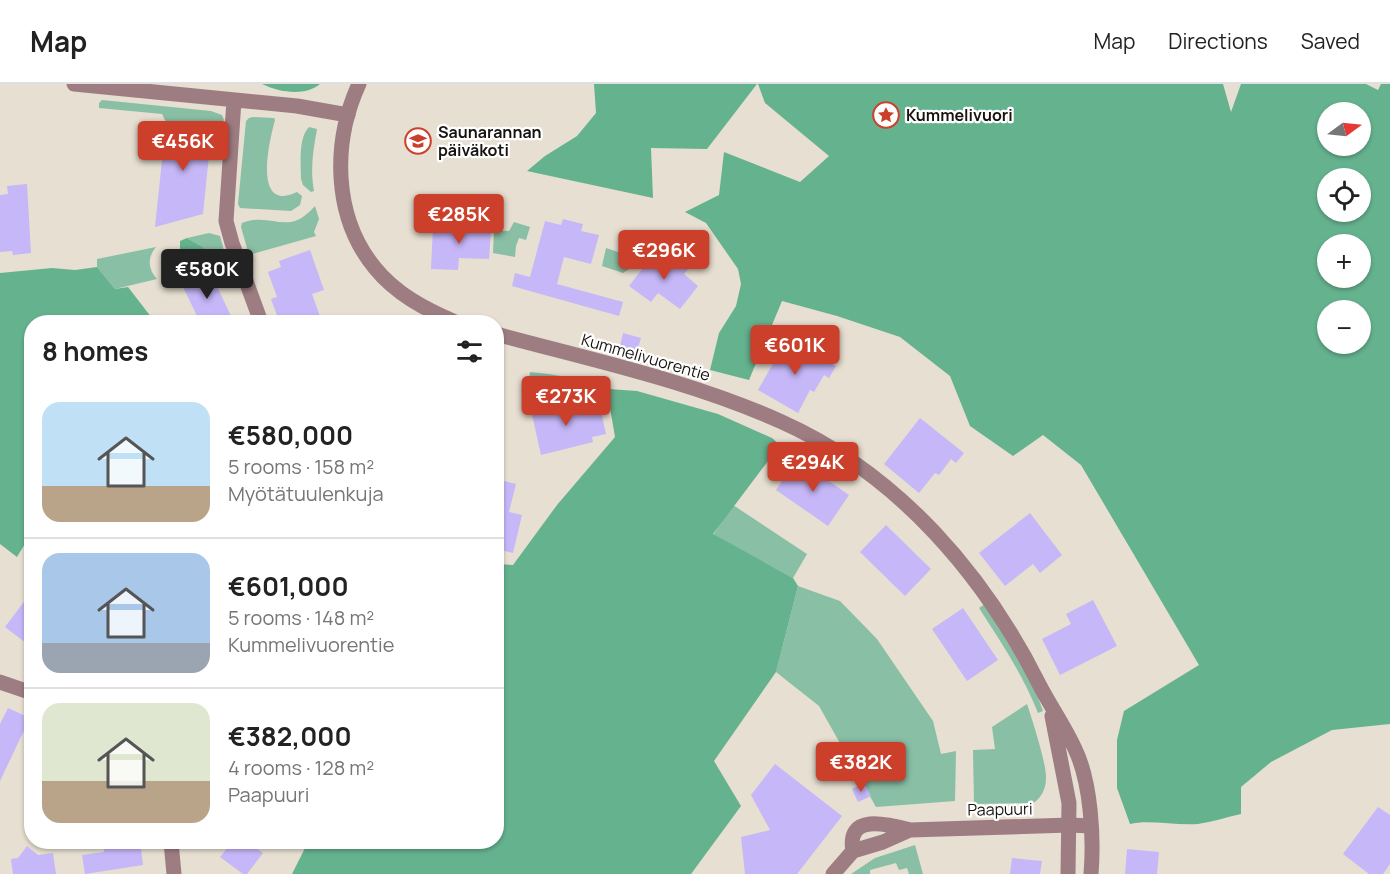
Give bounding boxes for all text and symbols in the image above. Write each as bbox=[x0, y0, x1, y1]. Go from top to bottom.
text: Map bbox=[30, 22, 87, 60]
text: Map bbox=[1094, 27, 1135, 55]
text: Directions bbox=[1168, 27, 1268, 55]
text: Saved bbox=[1301, 27, 1360, 55]
place icon: Kummelivuori bbox=[871, 100, 901, 130]
north arrow bbox=[1317, 102, 1371, 156]
map controls bbox=[1317, 102, 1371, 354]
place label: Kummelivuori bbox=[906, 104, 1013, 126]
pin: €456K bbox=[141, 121, 225, 172]
place label: Saunarannan päiväkoti bbox=[438, 121, 542, 161]
school or university icon: Saunarannan päiväkoti bbox=[403, 126, 433, 156]
text: €456K bbox=[152, 127, 214, 154]
button: locate bbox=[1317, 168, 1371, 222]
pin: €285K bbox=[417, 194, 501, 245]
text: €285K bbox=[428, 200, 490, 227]
pin: €296K bbox=[622, 230, 706, 281]
button: + bbox=[1317, 234, 1371, 288]
text: €296K bbox=[632, 236, 696, 263]
pin: €580K bbox=[165, 249, 249, 300]
text: €580K bbox=[175, 255, 239, 282]
button: − bbox=[1317, 300, 1371, 354]
pin: €601K bbox=[753, 325, 837, 376]
street label: Kummelivuorentie bbox=[579, 328, 713, 386]
text: €601K bbox=[765, 331, 825, 358]
text: 8 homes bbox=[42, 333, 148, 369]
icon: filters bbox=[453, 335, 486, 368]
pin: €273K bbox=[524, 376, 608, 427]
text: €273K bbox=[536, 382, 596, 409]
text: €580,000 bbox=[228, 417, 353, 453]
icon: home bbox=[90, 426, 162, 498]
pin: €294K bbox=[771, 442, 855, 493]
text: €294K bbox=[781, 448, 845, 475]
text: 5 rooms · 158 m² bbox=[228, 453, 374, 480]
text: Myötätuulenkuja bbox=[228, 480, 384, 507]
text: €601,000 bbox=[228, 568, 349, 604]
icon: home bbox=[90, 577, 162, 649]
text: 5 rooms · 148 m² bbox=[228, 604, 374, 631]
text: Kummelivuorentie bbox=[228, 631, 394, 658]
text: €382,000 bbox=[228, 718, 352, 754]
icon: home bbox=[90, 727, 162, 799]
pin: €382K bbox=[819, 742, 903, 793]
text: €382K bbox=[830, 748, 892, 775]
text: 4 rooms · 128 m² bbox=[228, 754, 374, 781]
text: Paapuuri bbox=[228, 781, 309, 808]
street label: Paapuuri bbox=[967, 797, 1033, 821]

